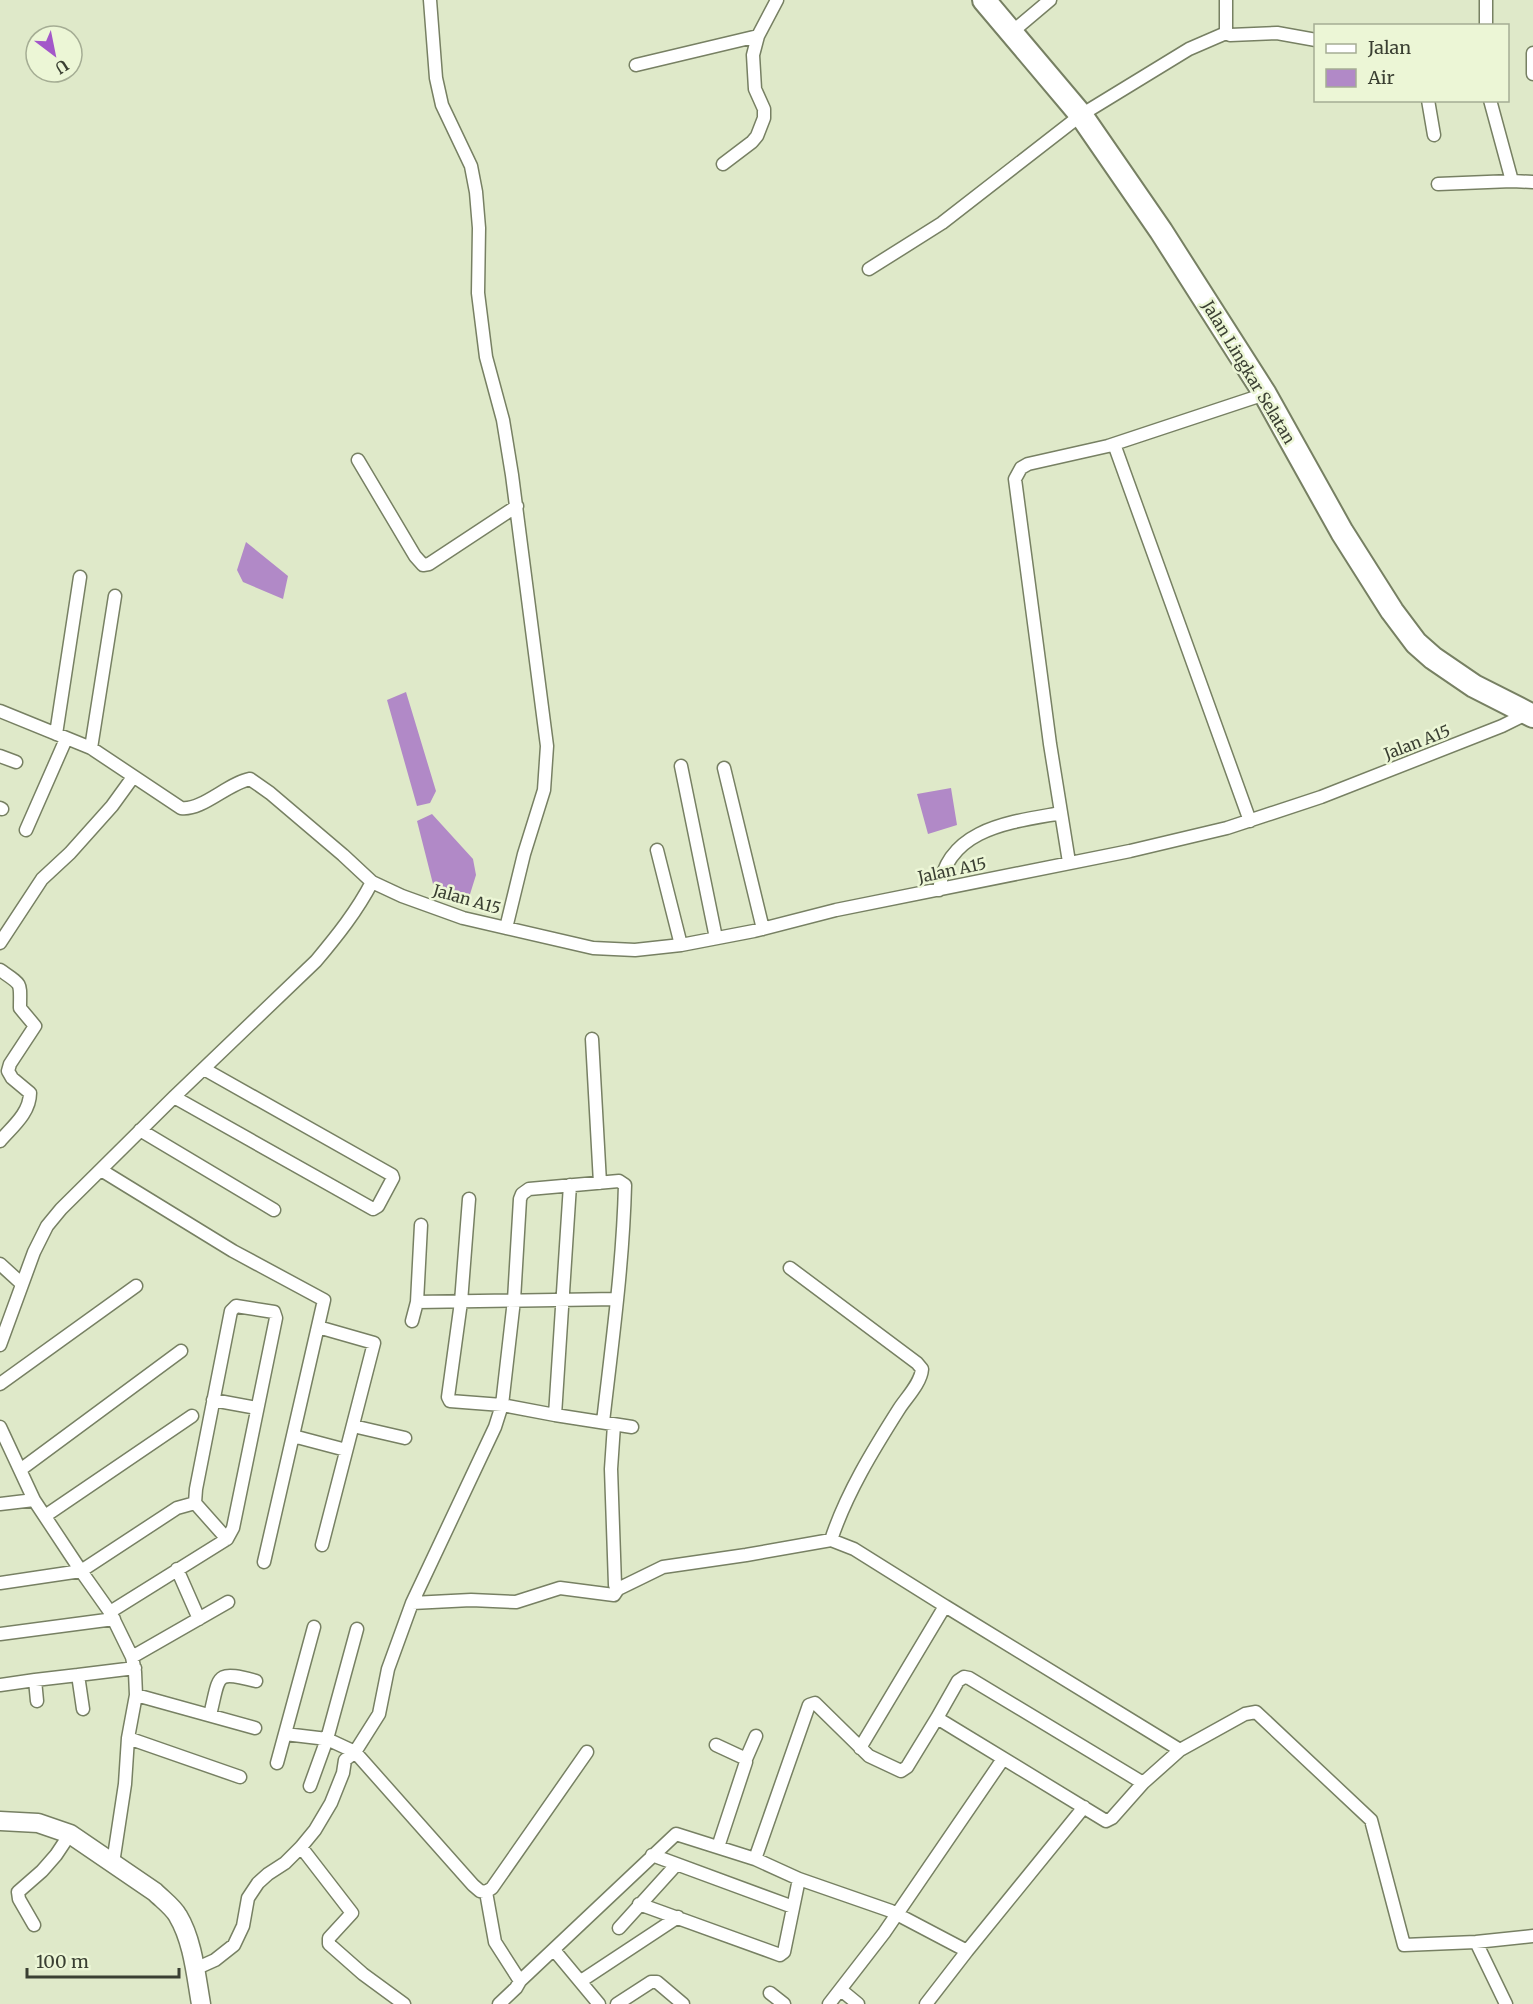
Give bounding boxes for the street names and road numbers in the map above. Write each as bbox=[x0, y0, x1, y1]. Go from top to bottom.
street label: Jalan Lingkar Selatan bbox=[1198, 296, 1300, 448]
street label: Jalan A15 bbox=[1380, 720, 1453, 764]
street label: Jalan A15 bbox=[915, 853, 988, 887]
street label: Jalan A15 bbox=[430, 880, 503, 918]

